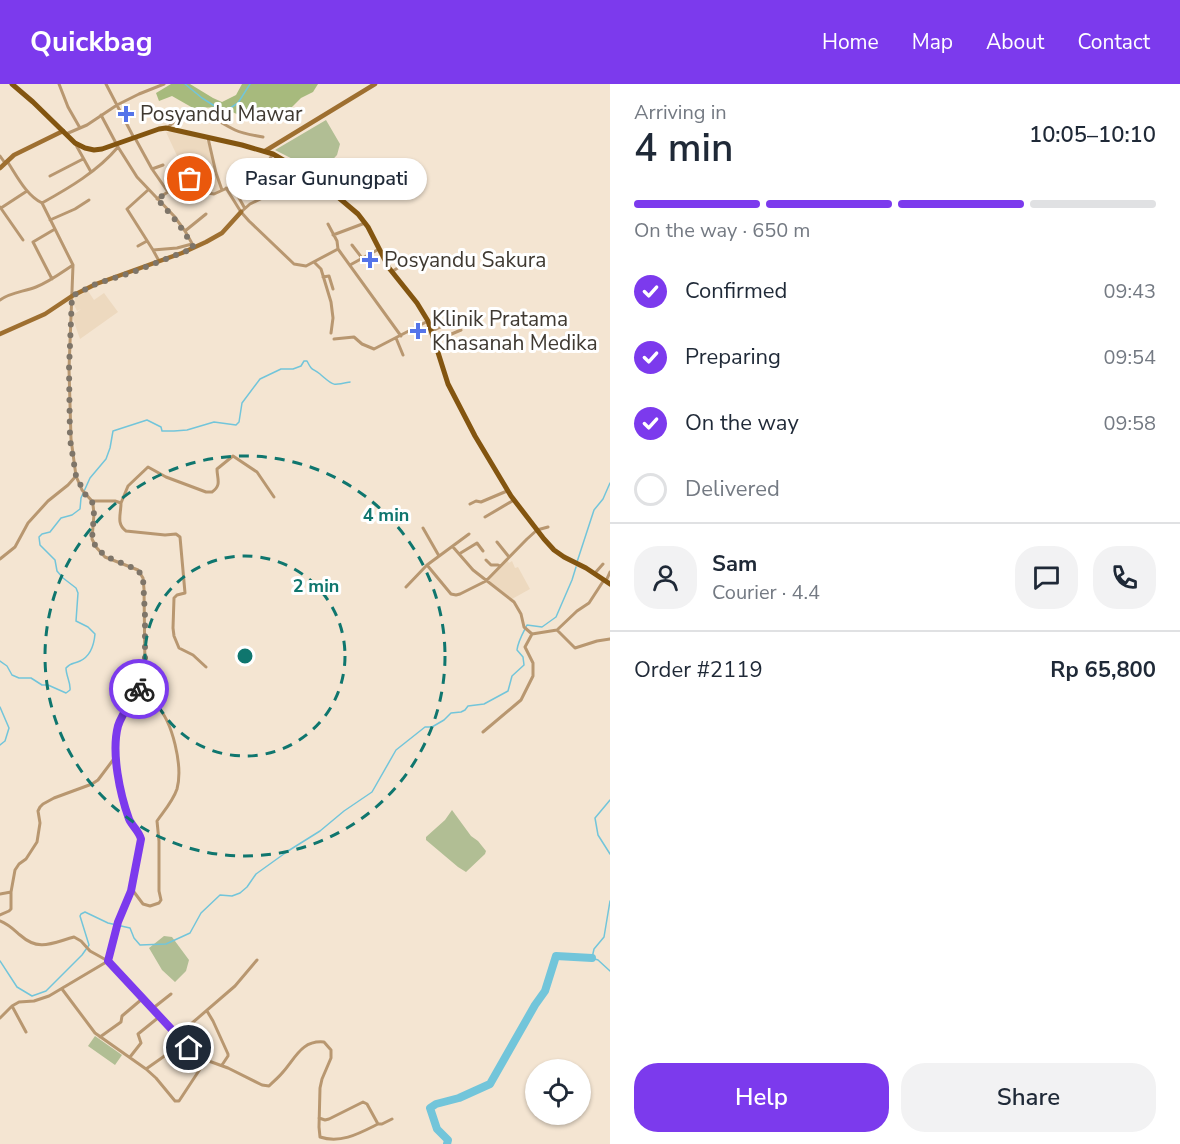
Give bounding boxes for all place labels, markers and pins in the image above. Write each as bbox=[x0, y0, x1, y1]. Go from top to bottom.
place label: Posyandu Mawar bbox=[140, 100, 303, 128]
marker: Posyandu Mawar bbox=[117, 105, 135, 123]
pin bbox=[164, 153, 215, 204]
callout: Pasar Gunungpati bbox=[226, 158, 427, 200]
place label: Posyandu Sakura bbox=[384, 246, 546, 274]
marker: Posyandu Sakura bbox=[361, 251, 379, 269]
place label: Klinik Pratama Khasanah Medika bbox=[432, 305, 598, 357]
marker: Klinik Pratama Khasanah Medika bbox=[409, 322, 427, 340]
centre of rings bbox=[235, 646, 255, 666]
pin bbox=[163, 1022, 214, 1073]

